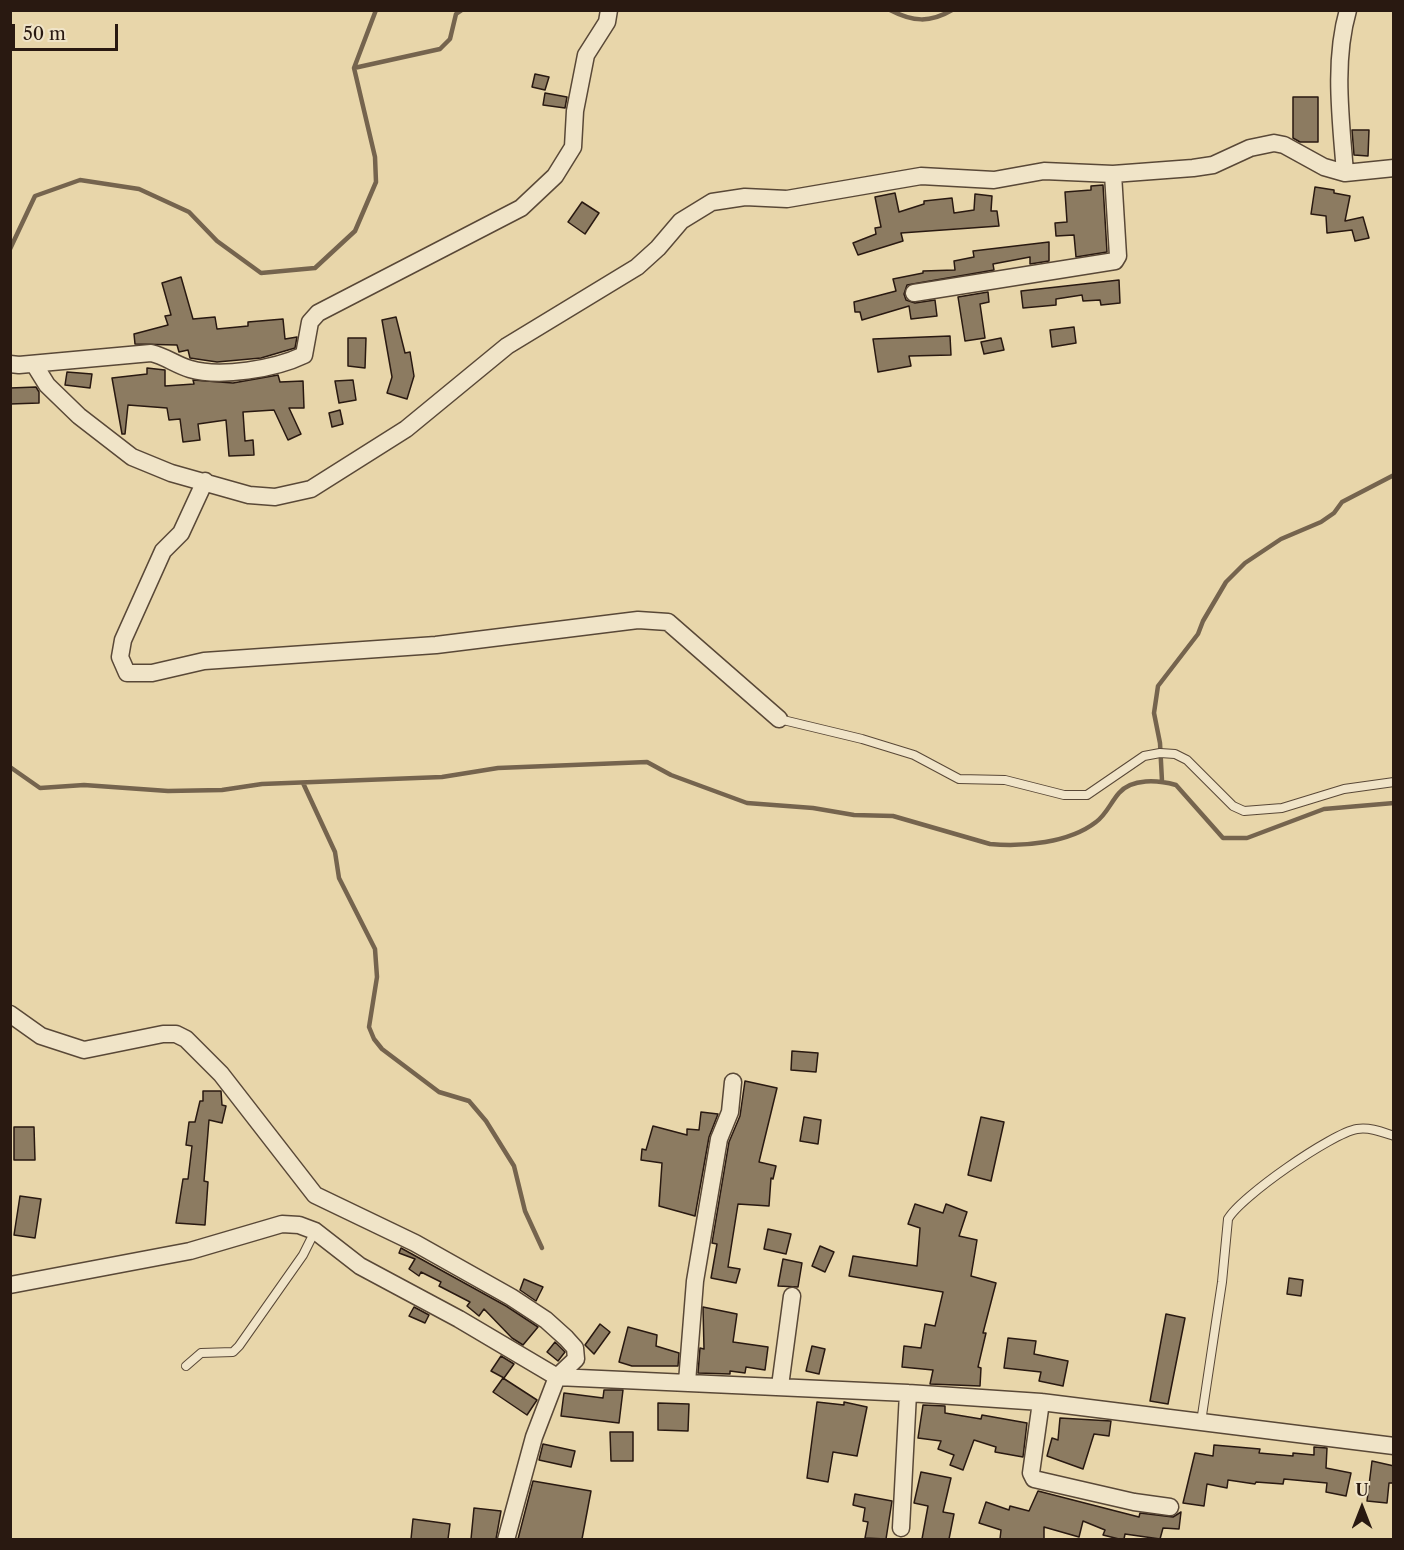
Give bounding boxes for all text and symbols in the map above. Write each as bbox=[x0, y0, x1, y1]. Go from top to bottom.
scale bar bbox=[15, 12, 122, 50]
text: 50 m bbox=[23, 23, 66, 45]
north arrow bbox=[1332, 1478, 1392, 1538]
text: U bbox=[1356, 1480, 1369, 1500]

